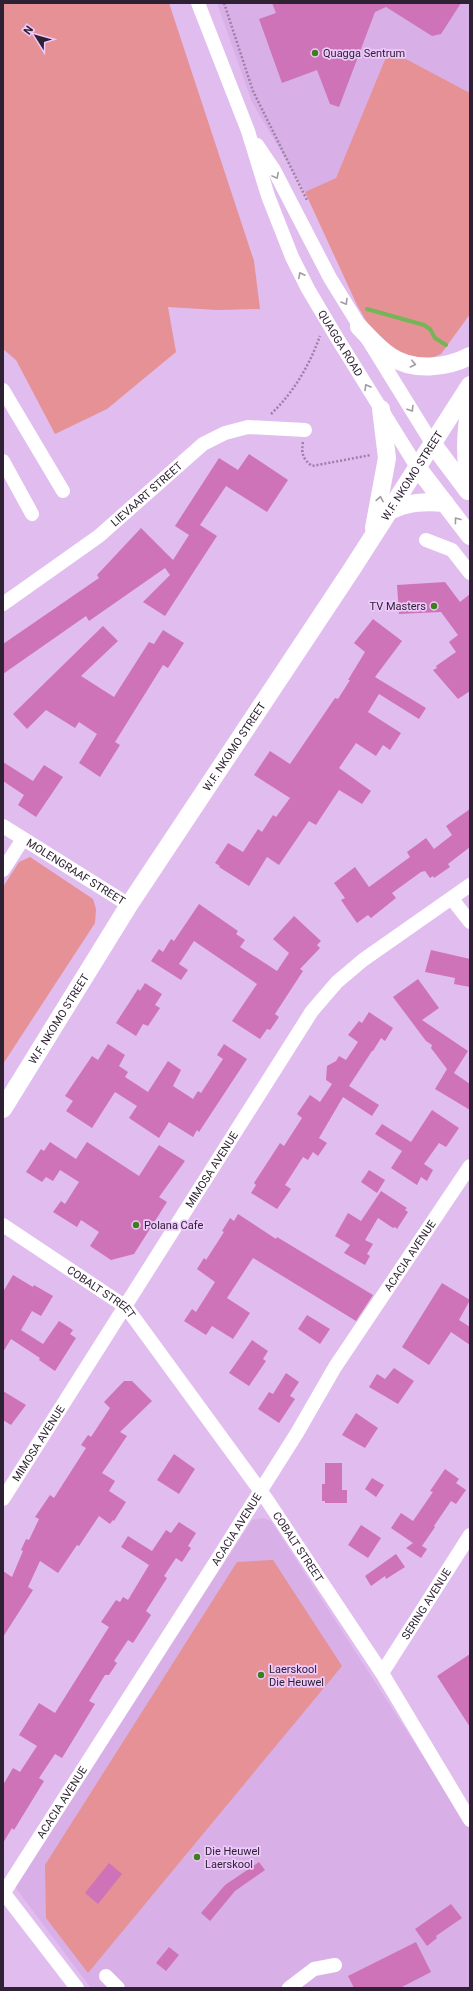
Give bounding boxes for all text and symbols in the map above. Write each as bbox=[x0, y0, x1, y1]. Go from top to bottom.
north arrow bbox=[16, 16, 56, 56]
text: N bbox=[21, 23, 36, 37]
place label: Quagga Sentrum bbox=[323, 47, 405, 60]
marker: Quagga Sentrum bbox=[310, 48, 320, 58]
one-way arrow bbox=[272, 171, 279, 179]
one-way arrow bbox=[298, 271, 306, 279]
one-way arrow bbox=[340, 298, 347, 305]
street label: QUAGGA ROAD bbox=[315, 308, 365, 379]
one-way arrow bbox=[410, 359, 416, 367]
one-way arrow bbox=[364, 384, 372, 391]
one-way arrow bbox=[406, 405, 414, 412]
street label: W.F. NKOMO STREET bbox=[379, 428, 446, 523]
street label: LIEVAART STREET bbox=[108, 459, 185, 529]
one-way arrow bbox=[375, 496, 383, 502]
one-way arrow bbox=[455, 517, 462, 524]
place label: TV Masters bbox=[370, 600, 426, 613]
marker: TV Masters bbox=[429, 601, 439, 611]
street label: W.F. NKOMO STREET bbox=[201, 700, 269, 794]
street label: MOLENGRAAF STREET bbox=[24, 836, 128, 908]
street label: W.F. NKOMO STREET bbox=[26, 971, 92, 1067]
street label: MIMOSA AVENUE bbox=[183, 1129, 241, 1210]
street label: ACACIA AVENUE bbox=[382, 1218, 439, 1294]
place label: Polana Cafe bbox=[144, 1219, 203, 1232]
marker: Polana Cafe bbox=[131, 1220, 141, 1230]
street label: COBALT STREET bbox=[64, 1263, 138, 1321]
street label: MIMOSA AVENUE bbox=[10, 1403, 68, 1484]
street label: ACACIA AVENUE bbox=[209, 1491, 264, 1568]
street label: COBALT STREET bbox=[270, 1510, 326, 1585]
street label: SERING AVENUE bbox=[399, 1566, 454, 1642]
place label: Laerskool Die Heuwel bbox=[269, 1663, 324, 1689]
marker: Laerskool Die Heuwel bbox=[256, 1670, 266, 1680]
street label: ACACIA AVENUE bbox=[34, 1764, 90, 1841]
place label: Die Heuwel Laerskool bbox=[205, 1845, 260, 1871]
marker: Die Heuwel Laerskool bbox=[192, 1852, 202, 1862]

